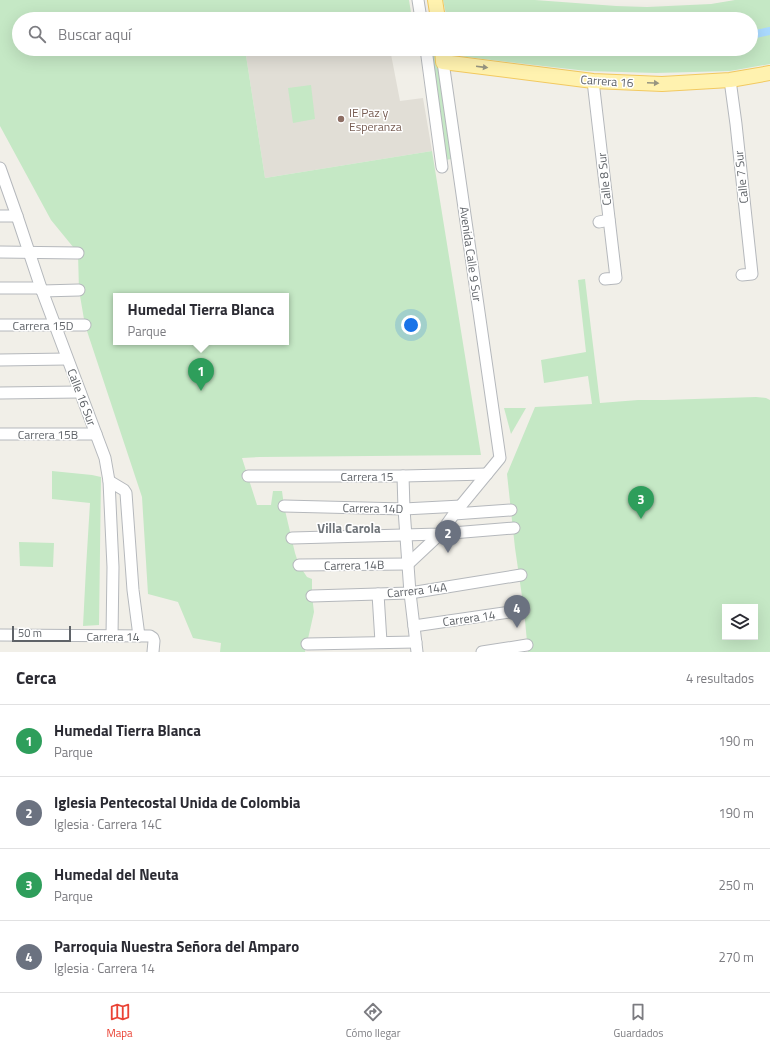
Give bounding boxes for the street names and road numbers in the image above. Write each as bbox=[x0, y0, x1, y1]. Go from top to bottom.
street label: Carrera 16 bbox=[580, 70, 634, 92]
street label: Calle 7 Sur bbox=[729, 150, 753, 204]
street label: Calle 8 Sur bbox=[592, 152, 616, 206]
street label: Avenida Calle 9 Sur bbox=[455, 205, 487, 303]
street label: Carrera 15D bbox=[13, 316, 74, 335]
street label: Calle 16 Sur bbox=[62, 366, 102, 428]
street label: Carrera 15B bbox=[18, 425, 78, 444]
street label: Carrera 15 bbox=[340, 467, 394, 486]
street label: Carrera 14D bbox=[342, 498, 404, 518]
street label: Carrera 14B bbox=[324, 555, 384, 575]
street label: Carrera 14A bbox=[386, 577, 448, 603]
street label: Carrera 14 bbox=[441, 605, 497, 631]
street label: Carrera 14 bbox=[86, 627, 140, 646]

